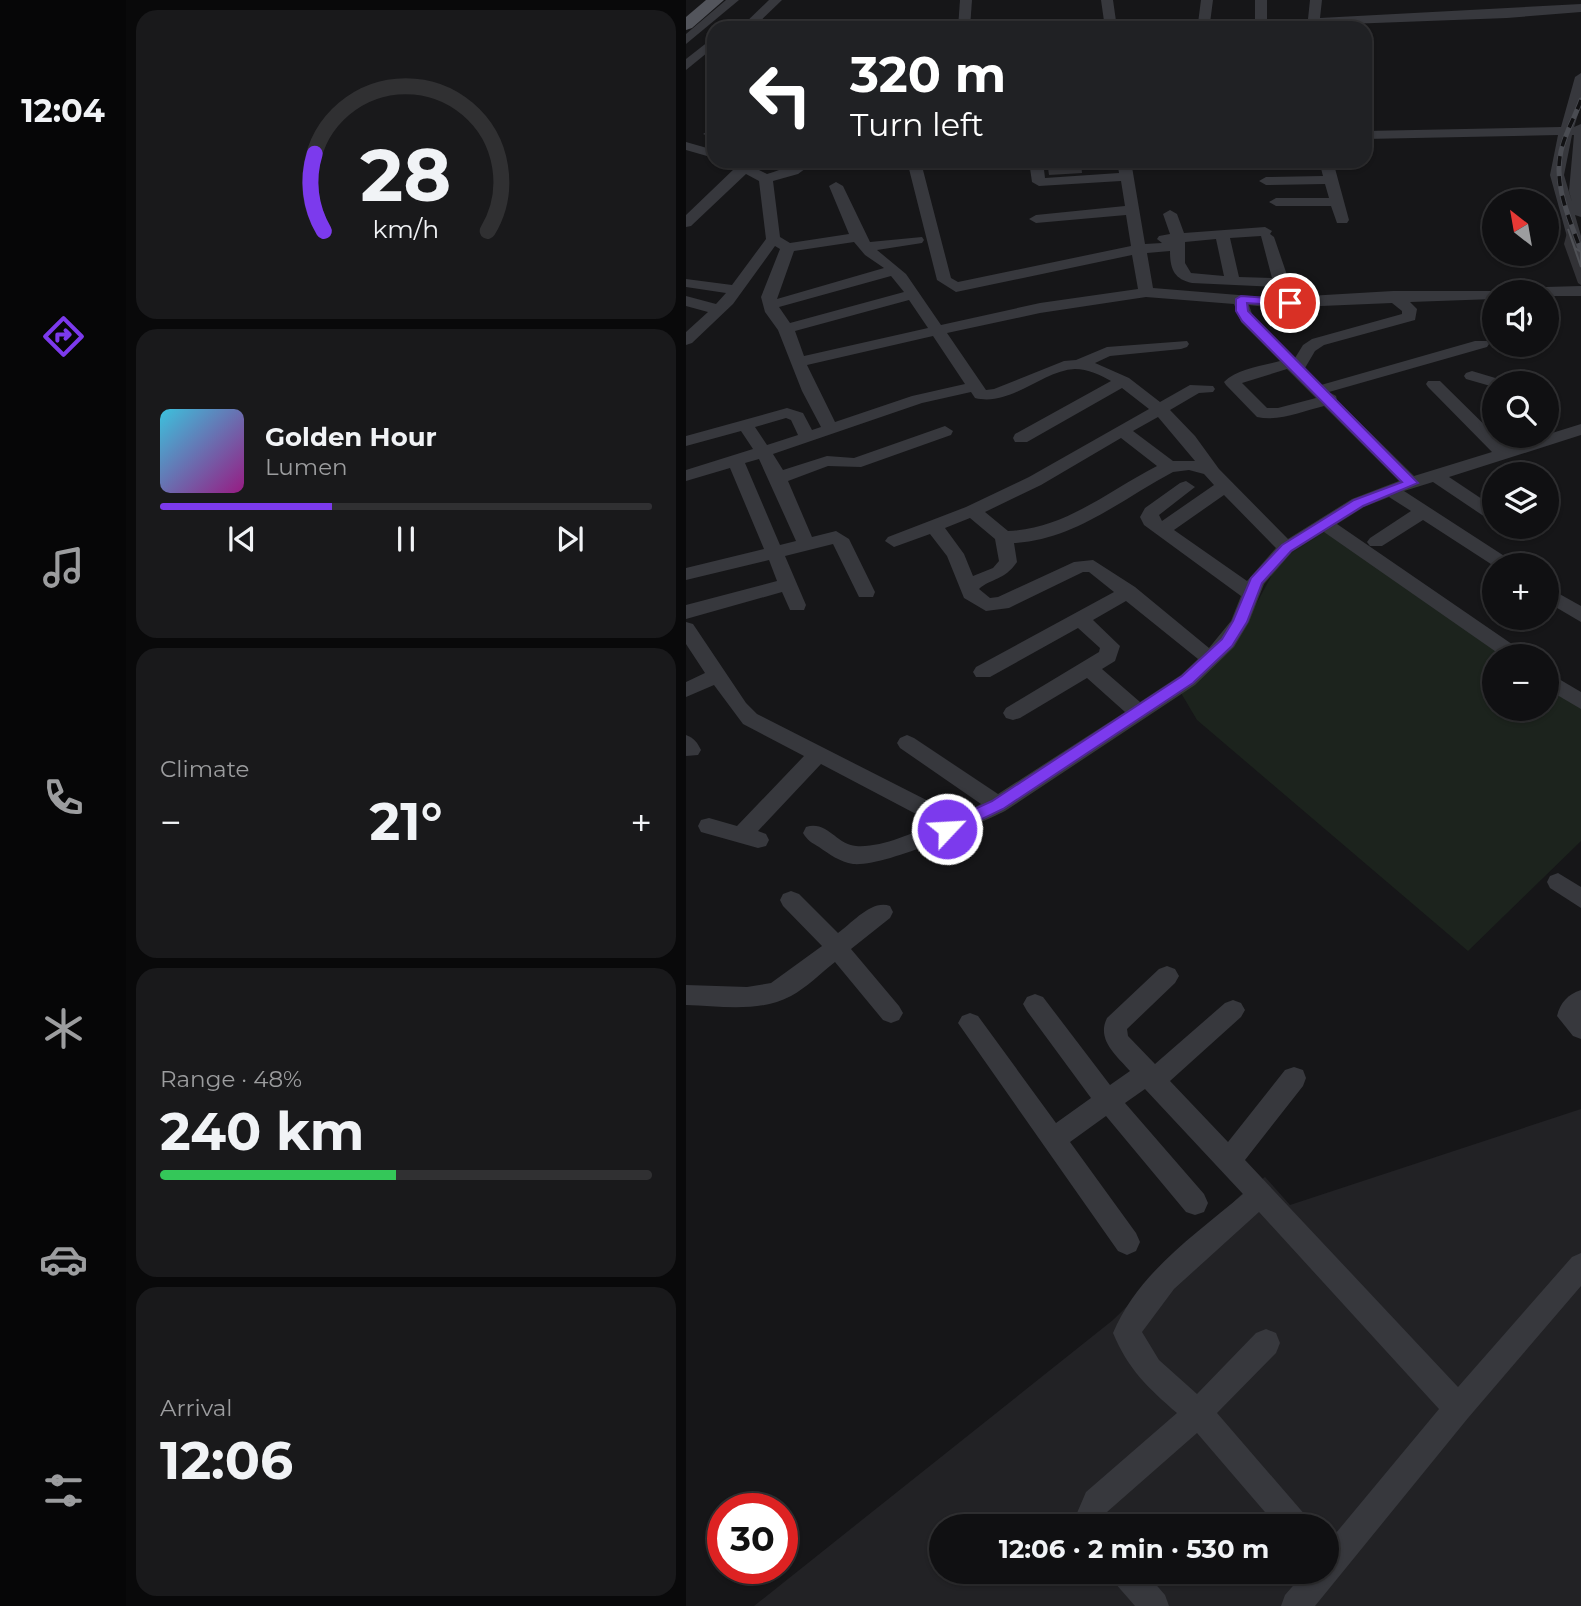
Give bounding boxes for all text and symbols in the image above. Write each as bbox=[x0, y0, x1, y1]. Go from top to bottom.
text: 320 m bbox=[850, 45, 1006, 104]
icon: left bbox=[735, 49, 826, 140]
text: 12:04 bbox=[21, 91, 105, 130]
text: Turn left bbox=[850, 105, 984, 144]
text: 28 bbox=[361, 131, 452, 219]
north arrow bbox=[1482, 189, 1559, 266]
map controls bbox=[1482, 189, 1559, 721]
text: km/h bbox=[373, 213, 439, 243]
pin bbox=[1260, 273, 1320, 333]
button: sound bbox=[1482, 280, 1559, 357]
icon: arrive bbox=[1271, 284, 1309, 322]
icon: directions bbox=[39, 312, 88, 361]
button: search bbox=[1482, 371, 1559, 448]
text: Golden Hour bbox=[265, 421, 437, 453]
text: Lumen bbox=[265, 453, 348, 481]
button: layers bbox=[1482, 462, 1559, 539]
icon: previous bbox=[223, 520, 261, 558]
icon: pause bbox=[387, 520, 425, 558]
icon: next bbox=[551, 520, 589, 558]
icon: music bbox=[39, 543, 88, 592]
button: + bbox=[1482, 553, 1559, 630]
button: − bbox=[1482, 644, 1559, 721]
text: Climate bbox=[160, 755, 249, 783]
icon: phone bbox=[39, 773, 88, 822]
text: 21° bbox=[370, 790, 442, 853]
position arrow bbox=[910, 792, 984, 866]
text: − bbox=[160, 799, 182, 846]
text: + bbox=[630, 799, 652, 846]
icon: climate bbox=[39, 1004, 88, 1053]
text: Range · 48% bbox=[160, 1065, 302, 1093]
text: 240 km bbox=[160, 1100, 364, 1163]
icon: car bbox=[39, 1235, 88, 1284]
text: Arrival bbox=[160, 1394, 233, 1422]
text: 12:06 bbox=[160, 1429, 293, 1492]
icon: filters bbox=[39, 1466, 88, 1515]
speed limit sign: 30 bbox=[707, 1493, 798, 1584]
text: 12:06 · 2 min · 530 m bbox=[999, 1533, 1269, 1565]

